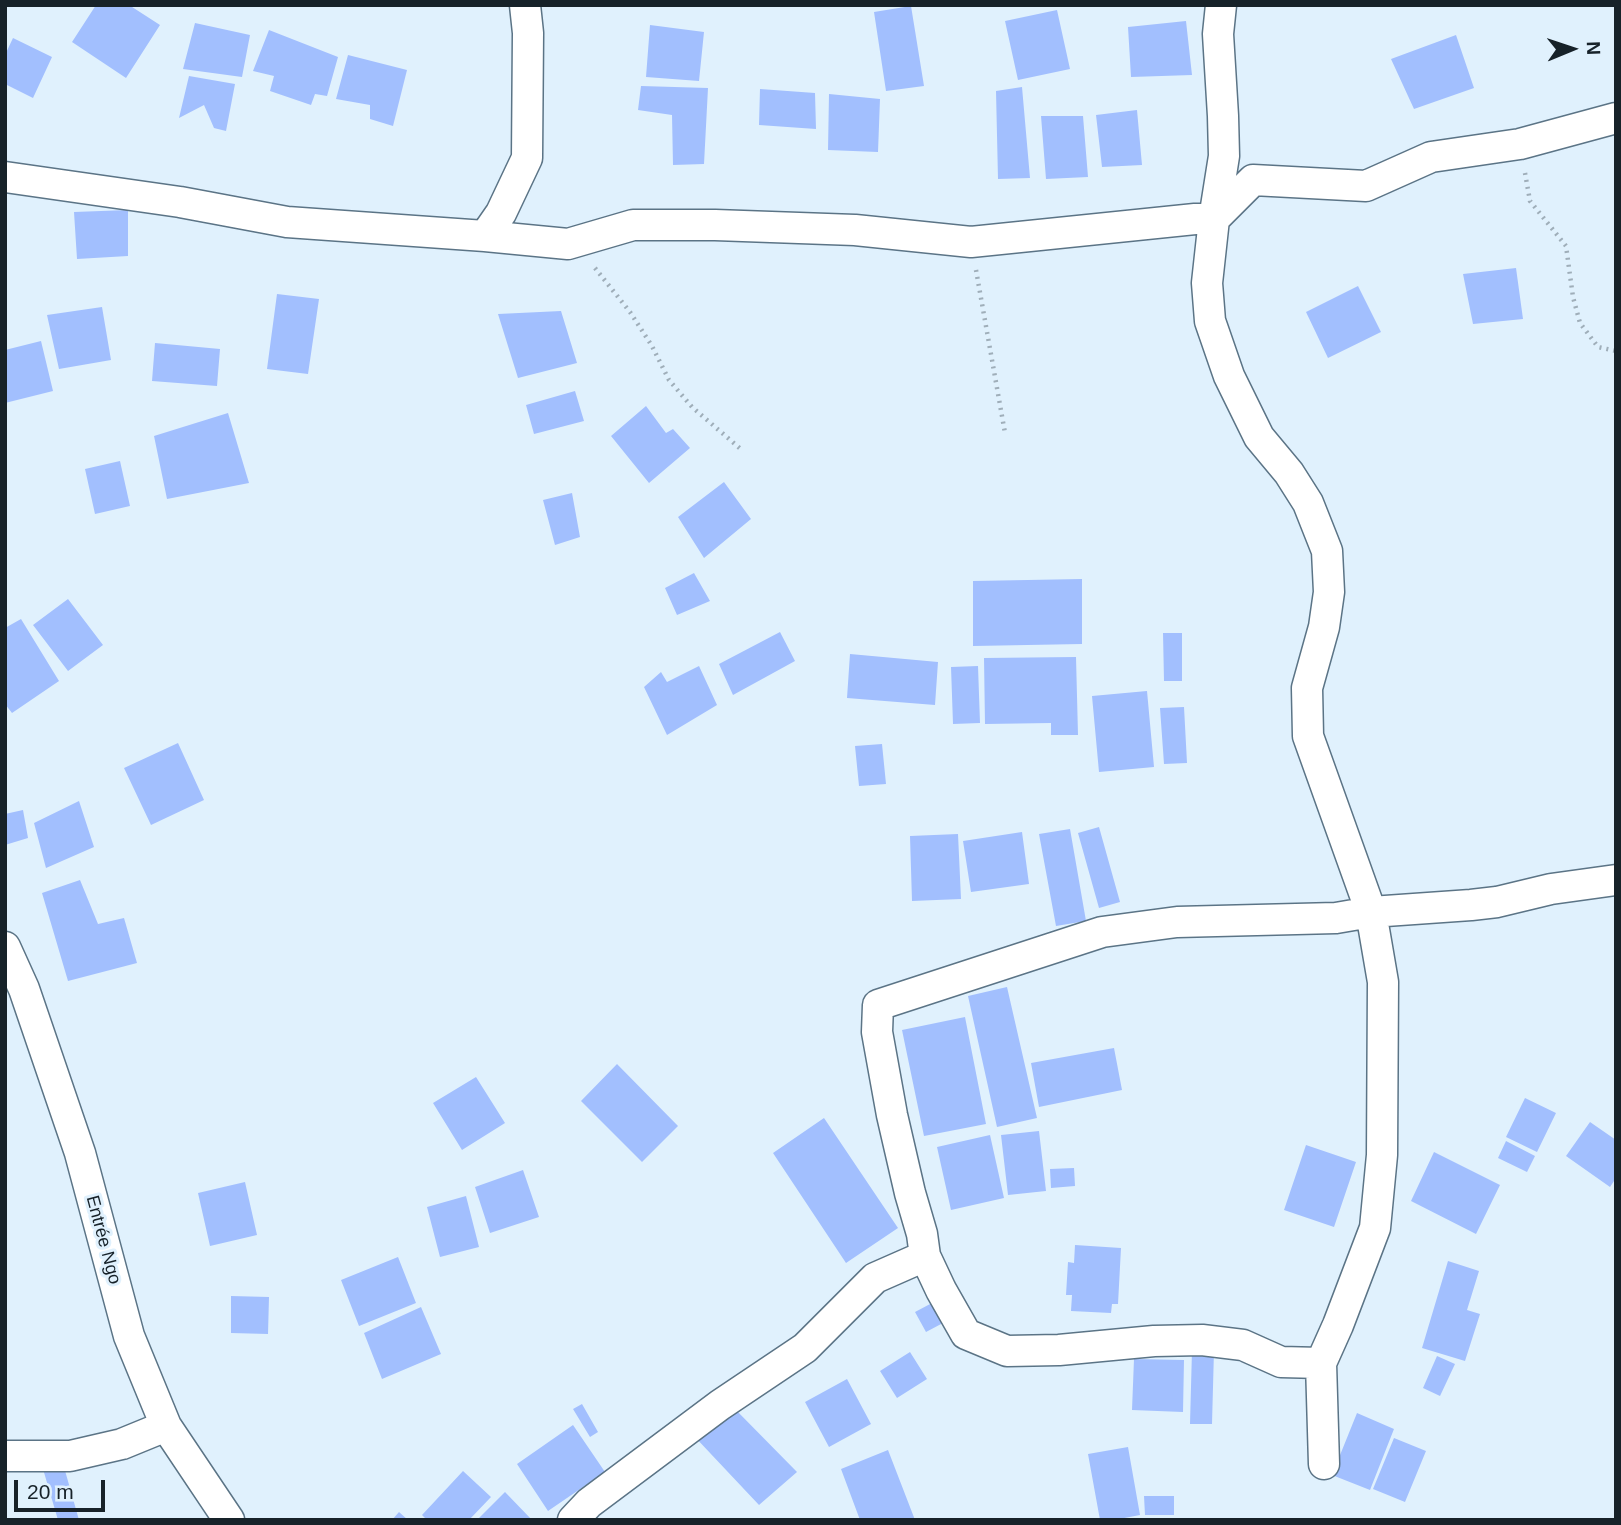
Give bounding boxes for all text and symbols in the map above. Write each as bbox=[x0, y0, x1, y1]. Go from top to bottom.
north arrow bbox=[1537, 14, 1607, 84]
text: N bbox=[1583, 41, 1604, 55]
street label: Entrée Ngo bbox=[81, 1193, 125, 1287]
scale bar bbox=[18, 1466, 108, 1510]
text: 20 m bbox=[27, 1480, 74, 1503]

